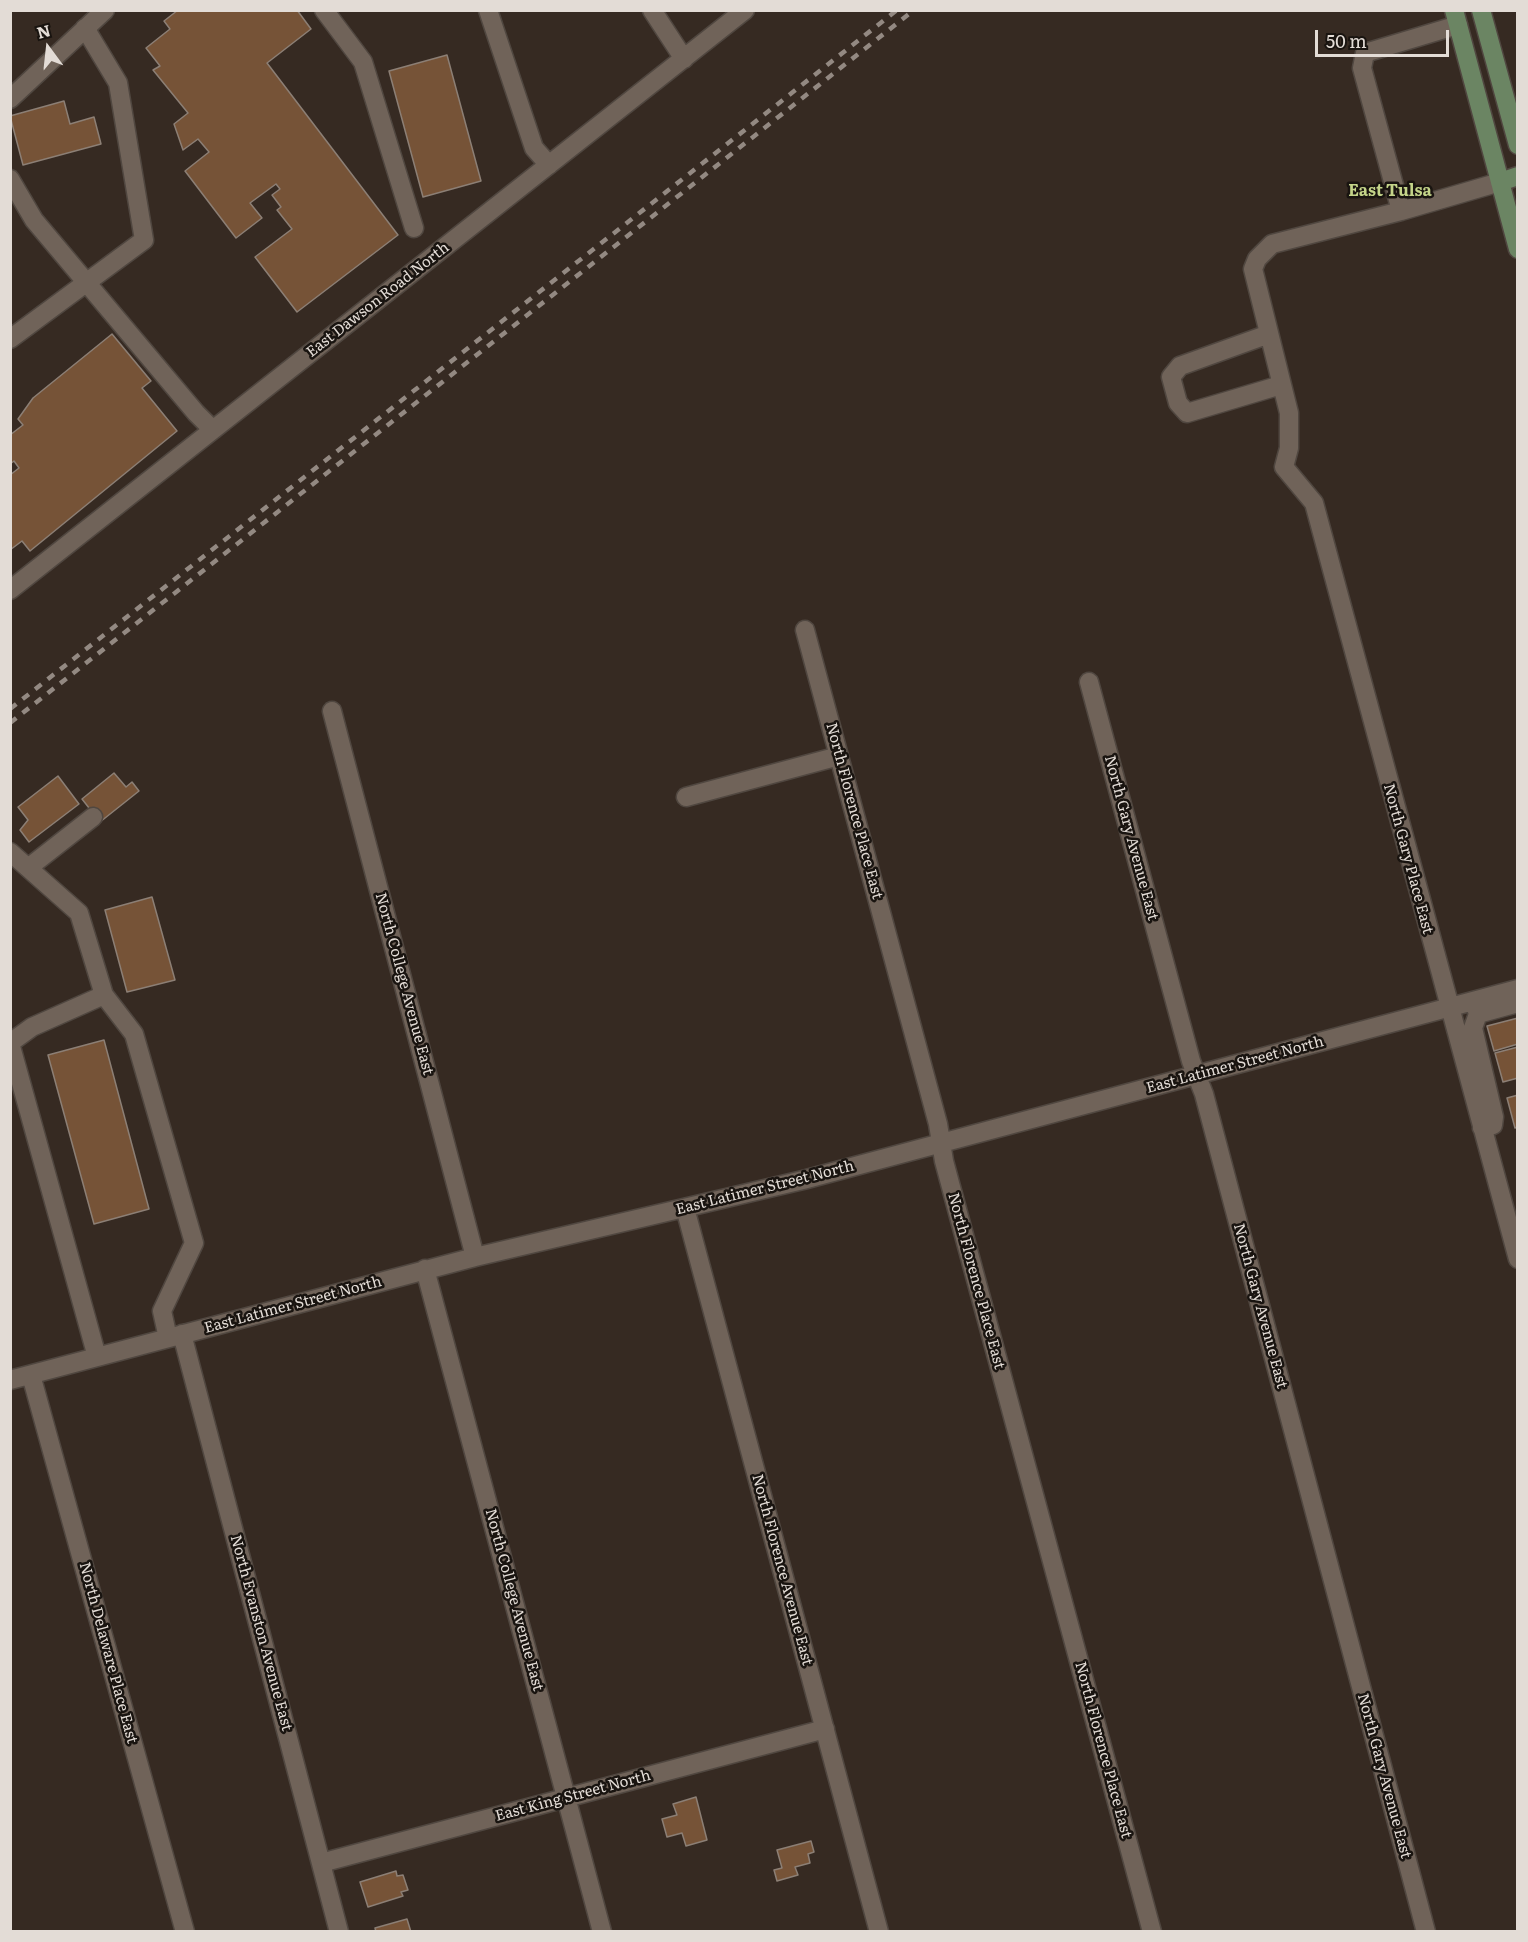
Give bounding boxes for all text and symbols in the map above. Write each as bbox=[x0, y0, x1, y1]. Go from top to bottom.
text: N bbox=[34, 17, 53, 44]
north arrow bbox=[18, 18, 78, 78]
scale bar bbox=[1318, 18, 1452, 56]
text: 50 m bbox=[1326, 27, 1367, 54]
district label: East Tulsa bbox=[1348, 181, 1432, 201]
street label: East Dawson Road North bbox=[303, 239, 453, 361]
street label: North Florence Place East bbox=[822, 721, 886, 901]
street label: North Gary Avenue East bbox=[1100, 753, 1162, 923]
street label: North Gary Place East bbox=[1379, 782, 1437, 936]
street label: North College Avenue East bbox=[371, 891, 437, 1077]
street label: East Latimer Street North bbox=[1144, 1033, 1326, 1097]
street label: East Latimer Street North bbox=[674, 1157, 856, 1219]
street label: North Florence Place East bbox=[944, 1191, 1008, 1371]
street label: North Gary Avenue East bbox=[1229, 1221, 1291, 1391]
street label: East Latimer Street North bbox=[202, 1273, 384, 1337]
street label: North Florence Avenue East bbox=[748, 1472, 816, 1668]
street label: North College Avenue East bbox=[481, 1507, 547, 1693]
street label: North Evanston Avenue East bbox=[226, 1533, 296, 1733]
street label: North Delaware Place East bbox=[75, 1560, 141, 1746]
street label: North Florence Place East bbox=[1071, 1660, 1135, 1840]
street label: North Gary Avenue East bbox=[1353, 1691, 1415, 1861]
street label: East King Street North bbox=[493, 1767, 653, 1825]

